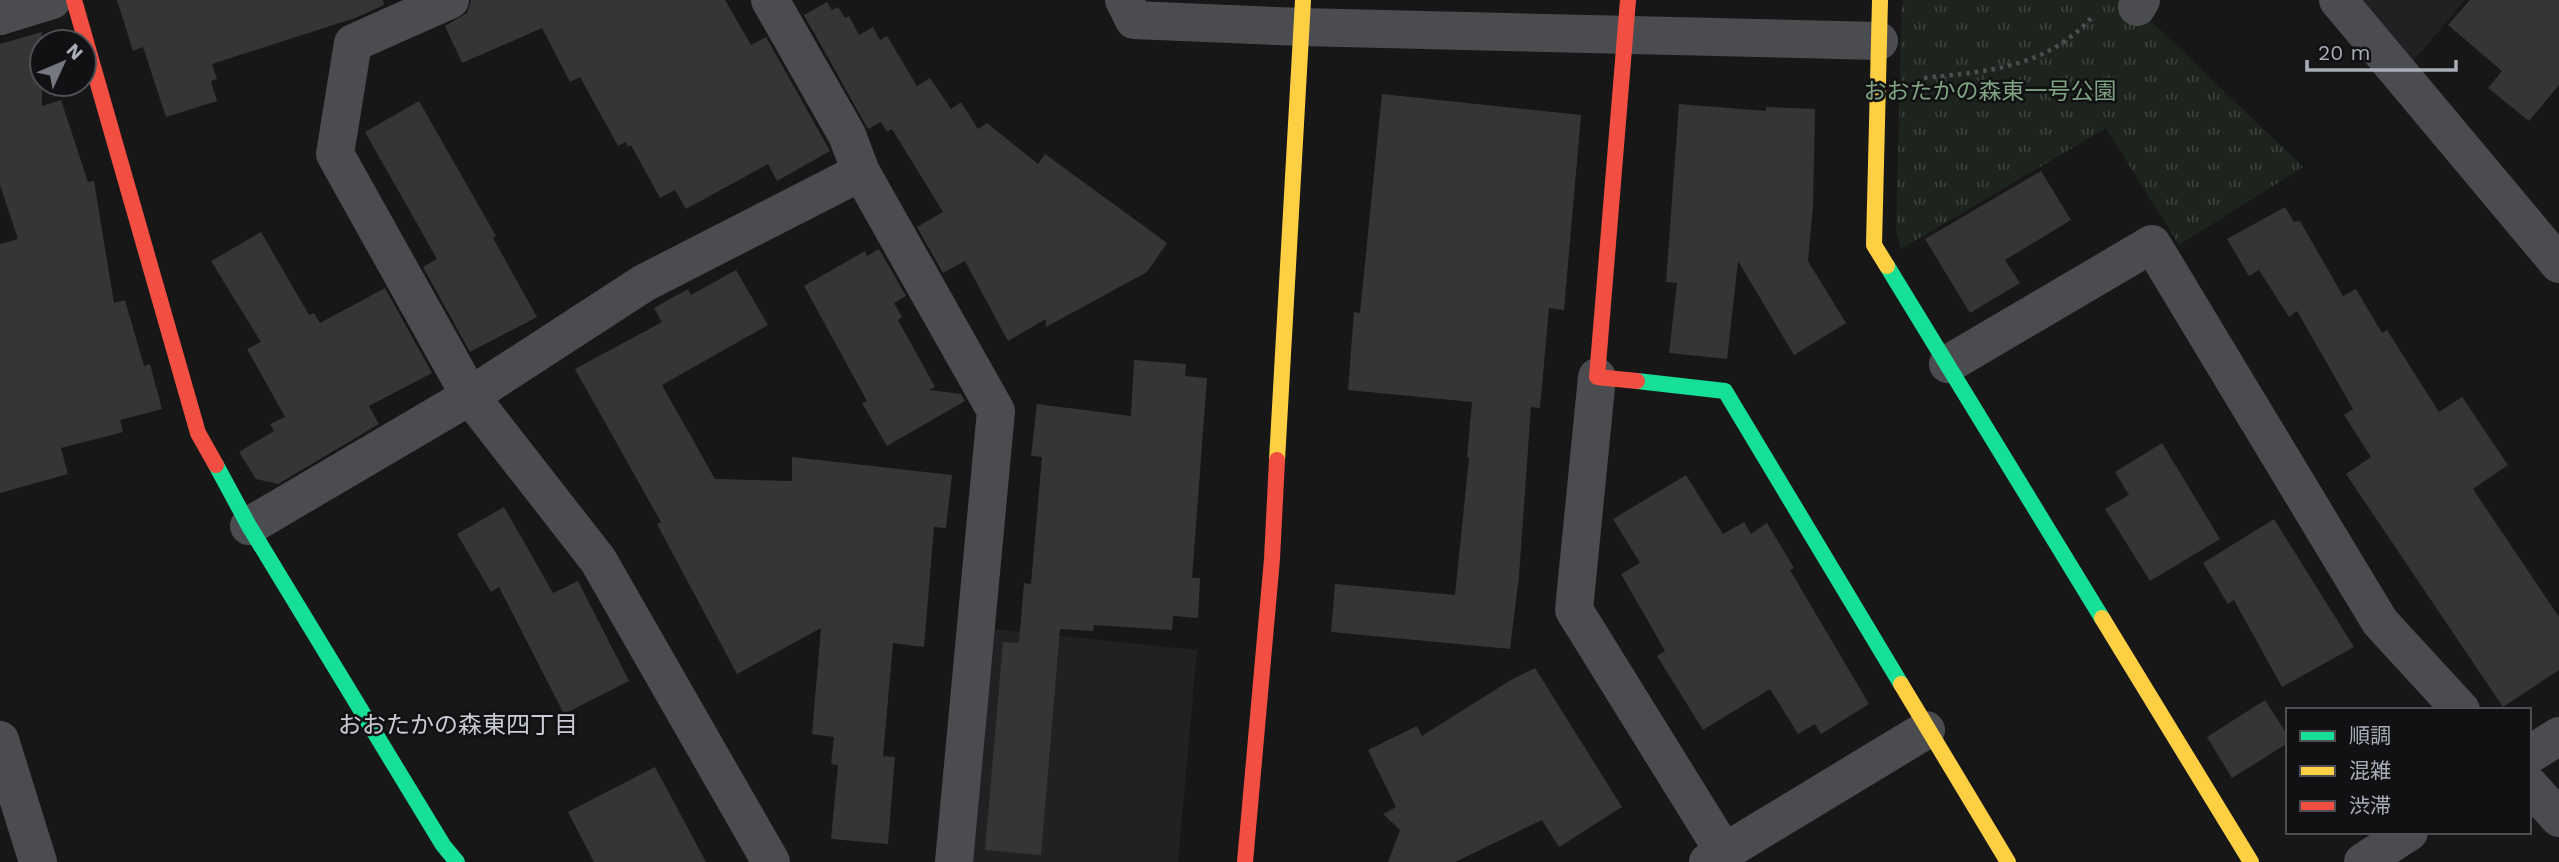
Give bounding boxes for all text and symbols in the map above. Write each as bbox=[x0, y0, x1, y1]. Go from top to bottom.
north arrow bbox=[28, 28, 98, 98]
scale bar bbox=[2307, 28, 2456, 72]
text: N bbox=[62, 38, 88, 65]
text: 20 m bbox=[2318, 40, 2370, 65]
park label: おおたかの森東一号公園 bbox=[1864, 78, 2117, 105]
legend bbox=[2286, 708, 2531, 834]
district label: おおたかの森東四丁目 bbox=[338, 711, 578, 739]
text: 順調 bbox=[2349, 723, 2391, 748]
text: 混雑 bbox=[2349, 758, 2391, 783]
text: 渋滞 bbox=[2349, 793, 2391, 818]

